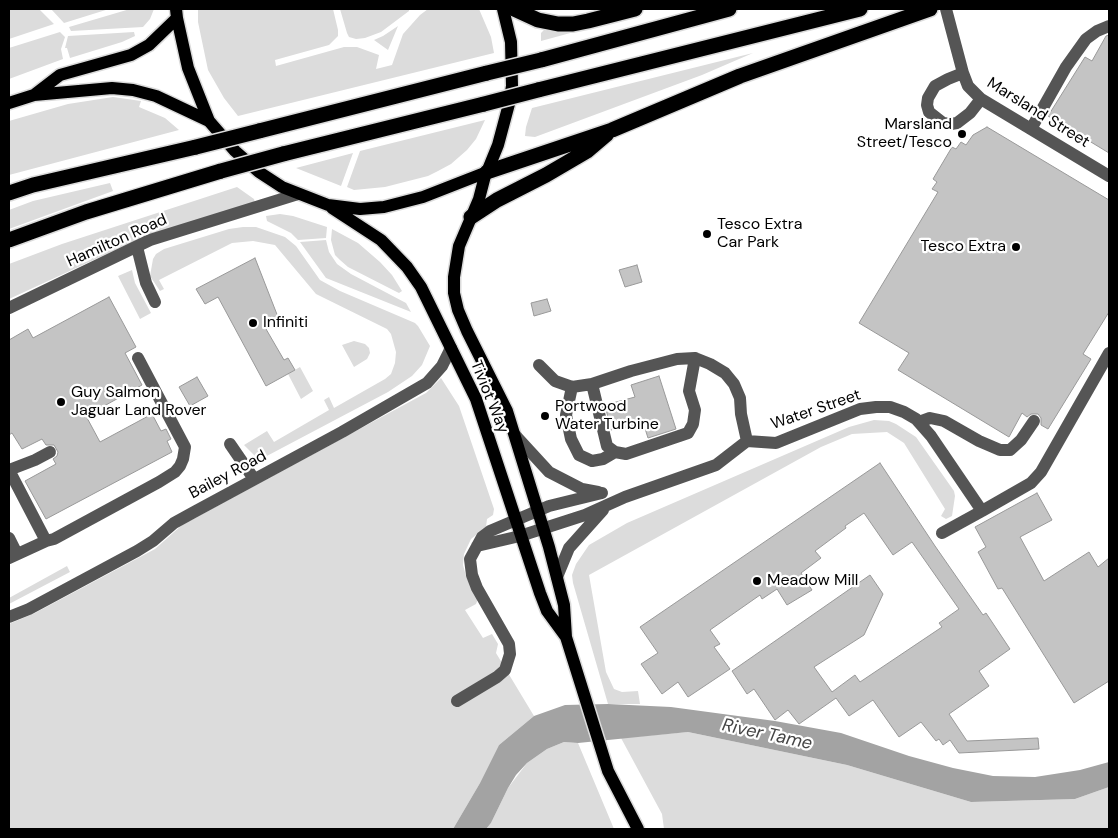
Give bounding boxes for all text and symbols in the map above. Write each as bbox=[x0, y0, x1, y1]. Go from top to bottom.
street label: Marsland Street bbox=[983, 74, 1093, 152]
place label: Marsland Street/Tesco bbox=[857, 115, 952, 153]
marker: Marsland Street/Tesco bbox=[956, 128, 968, 140]
street label: Hamilton Road bbox=[64, 210, 170, 272]
place label: Tesco Extra Car Park bbox=[717, 215, 802, 253]
marker: Tesco Extra Car Park bbox=[701, 228, 713, 240]
place label: Tesco Extra bbox=[921, 237, 1006, 257]
marker: Tesco Extra bbox=[1010, 241, 1022, 253]
place label: Infiniti bbox=[263, 313, 308, 333]
marker: Infiniti bbox=[247, 317, 259, 329]
street label: Tiviot Way bbox=[466, 358, 512, 436]
place label: Guy Salmon Jaguar Land Rover bbox=[71, 383, 206, 421]
street label: Water Street bbox=[769, 386, 863, 434]
marker: Guy Salmon Jaguar Land Rover bbox=[55, 396, 67, 408]
place label: Portwood Water Turbine bbox=[555, 397, 659, 435]
marker: Portwood Water Turbine bbox=[539, 410, 551, 422]
street label: Bailey Road bbox=[186, 447, 270, 503]
place label: Meadow Mill bbox=[767, 571, 858, 591]
marker: Meadow Mill bbox=[751, 575, 763, 587]
water label: River Tame bbox=[720, 715, 814, 755]

